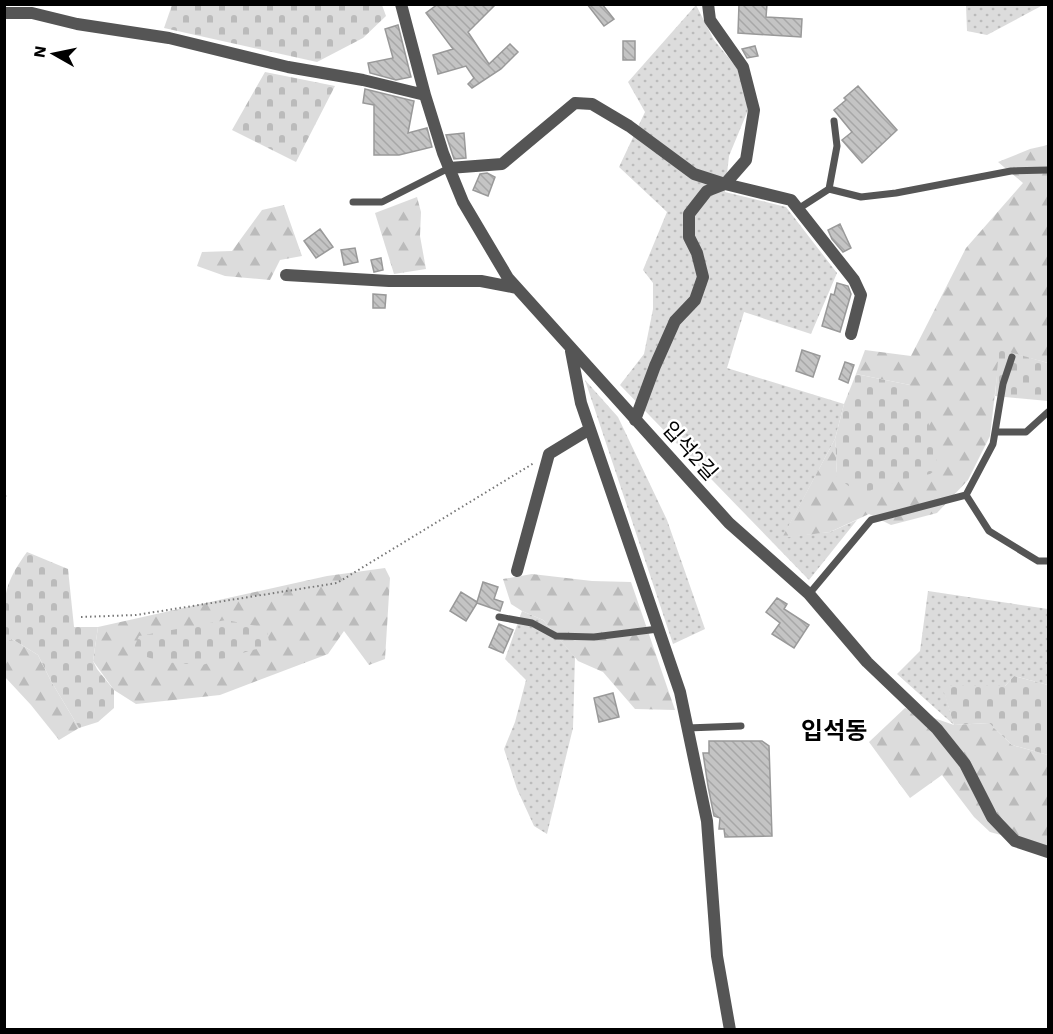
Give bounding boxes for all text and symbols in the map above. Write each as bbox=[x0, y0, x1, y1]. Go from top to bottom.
north arrow bbox=[24, 24, 84, 84]
text: N bbox=[29, 44, 50, 59]
street label: 입석2길 bbox=[658, 416, 723, 485]
district label: 입석동 bbox=[801, 717, 867, 745]

